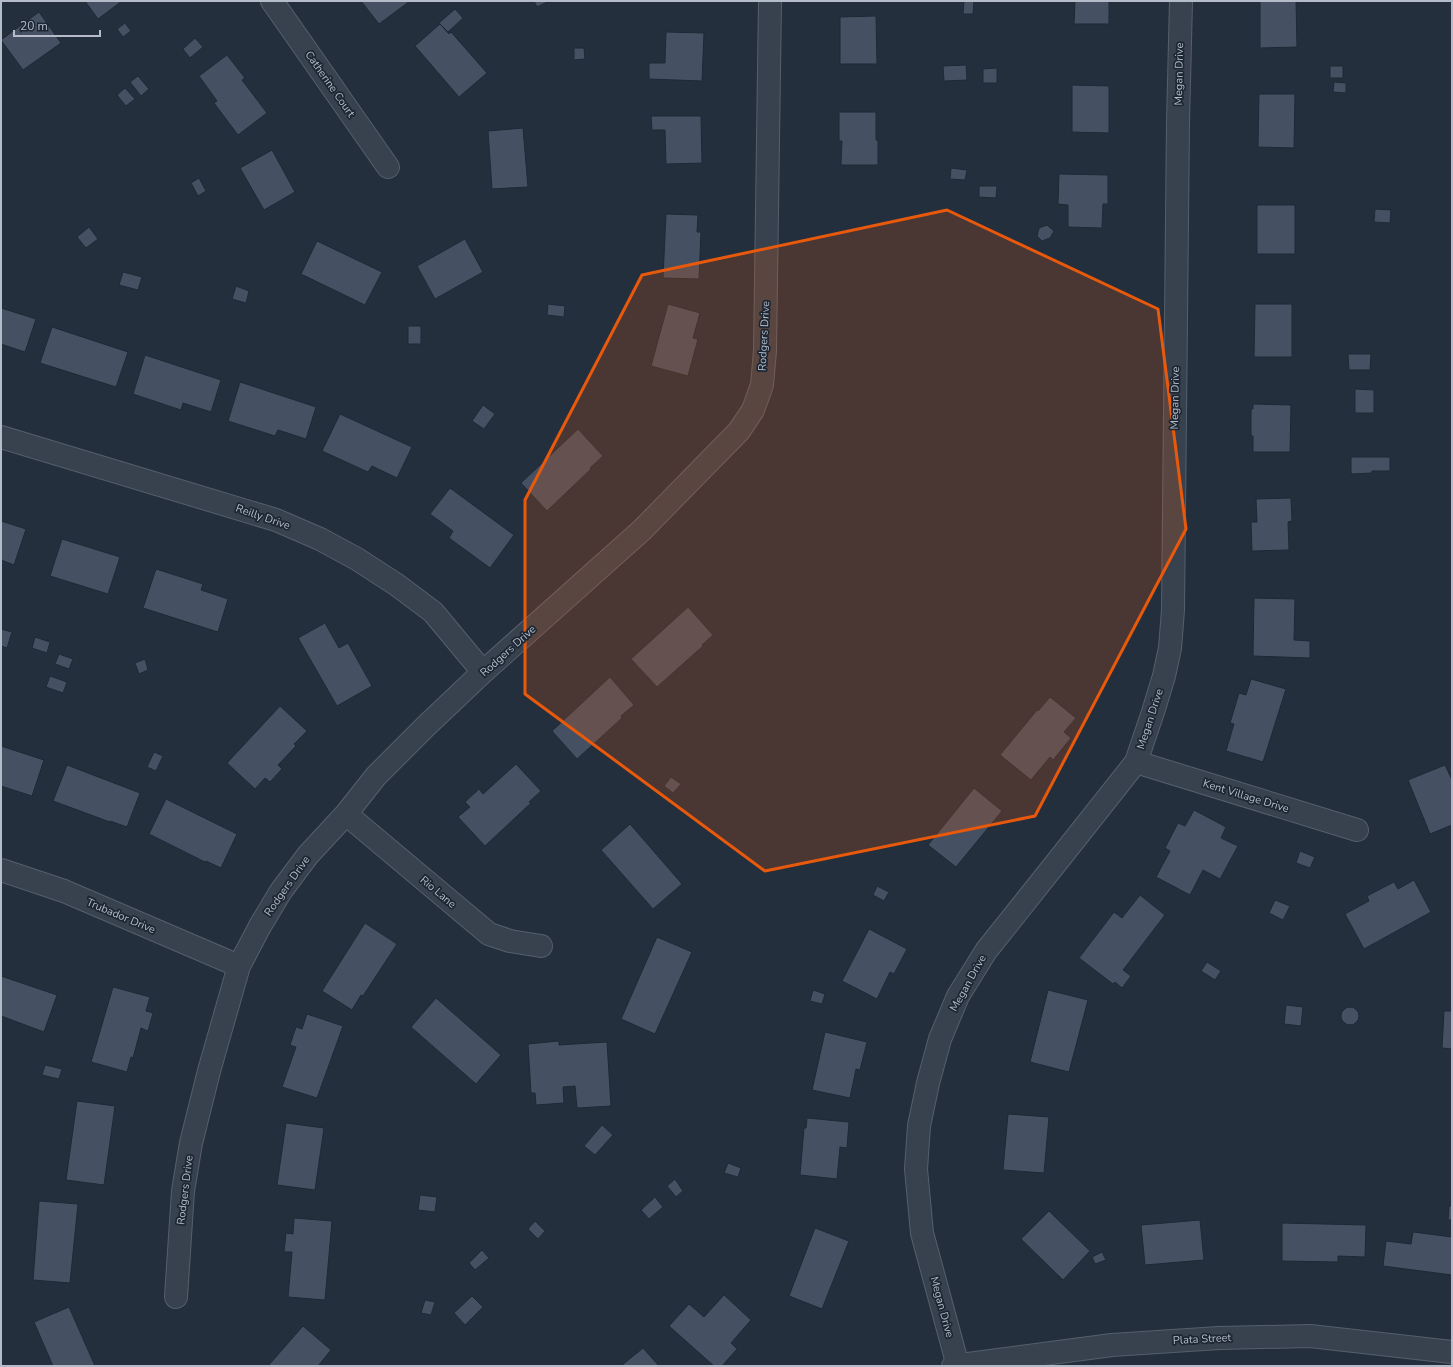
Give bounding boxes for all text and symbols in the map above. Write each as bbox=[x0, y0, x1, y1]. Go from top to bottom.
scale bar bbox=[14, 12, 100, 38]
text: 20 m bbox=[20, 18, 48, 34]
street label: Megan Drive bbox=[1171, 42, 1187, 105]
street label: Catherine Court bbox=[302, 48, 359, 120]
street label: Rodgers Drive bbox=[755, 300, 773, 371]
street label: Megan Drive bbox=[1167, 366, 1183, 429]
street label: Reilly Drive bbox=[234, 501, 292, 533]
street label: Rodgers Drive bbox=[477, 622, 539, 680]
street label: Megan Drive bbox=[1133, 687, 1167, 751]
street label: Kent Village Drive bbox=[1201, 776, 1291, 816]
street label: Rodgers Drive bbox=[261, 853, 313, 919]
street label: Rio Lane bbox=[417, 873, 459, 912]
street label: Trubador Drive bbox=[84, 895, 158, 937]
street label: Megan Drive bbox=[946, 952, 990, 1014]
street label: Rodgers Drive bbox=[173, 1154, 197, 1226]
street label: Megan Drive bbox=[927, 1275, 957, 1339]
street label: Plata Street bbox=[1172, 1330, 1232, 1348]

